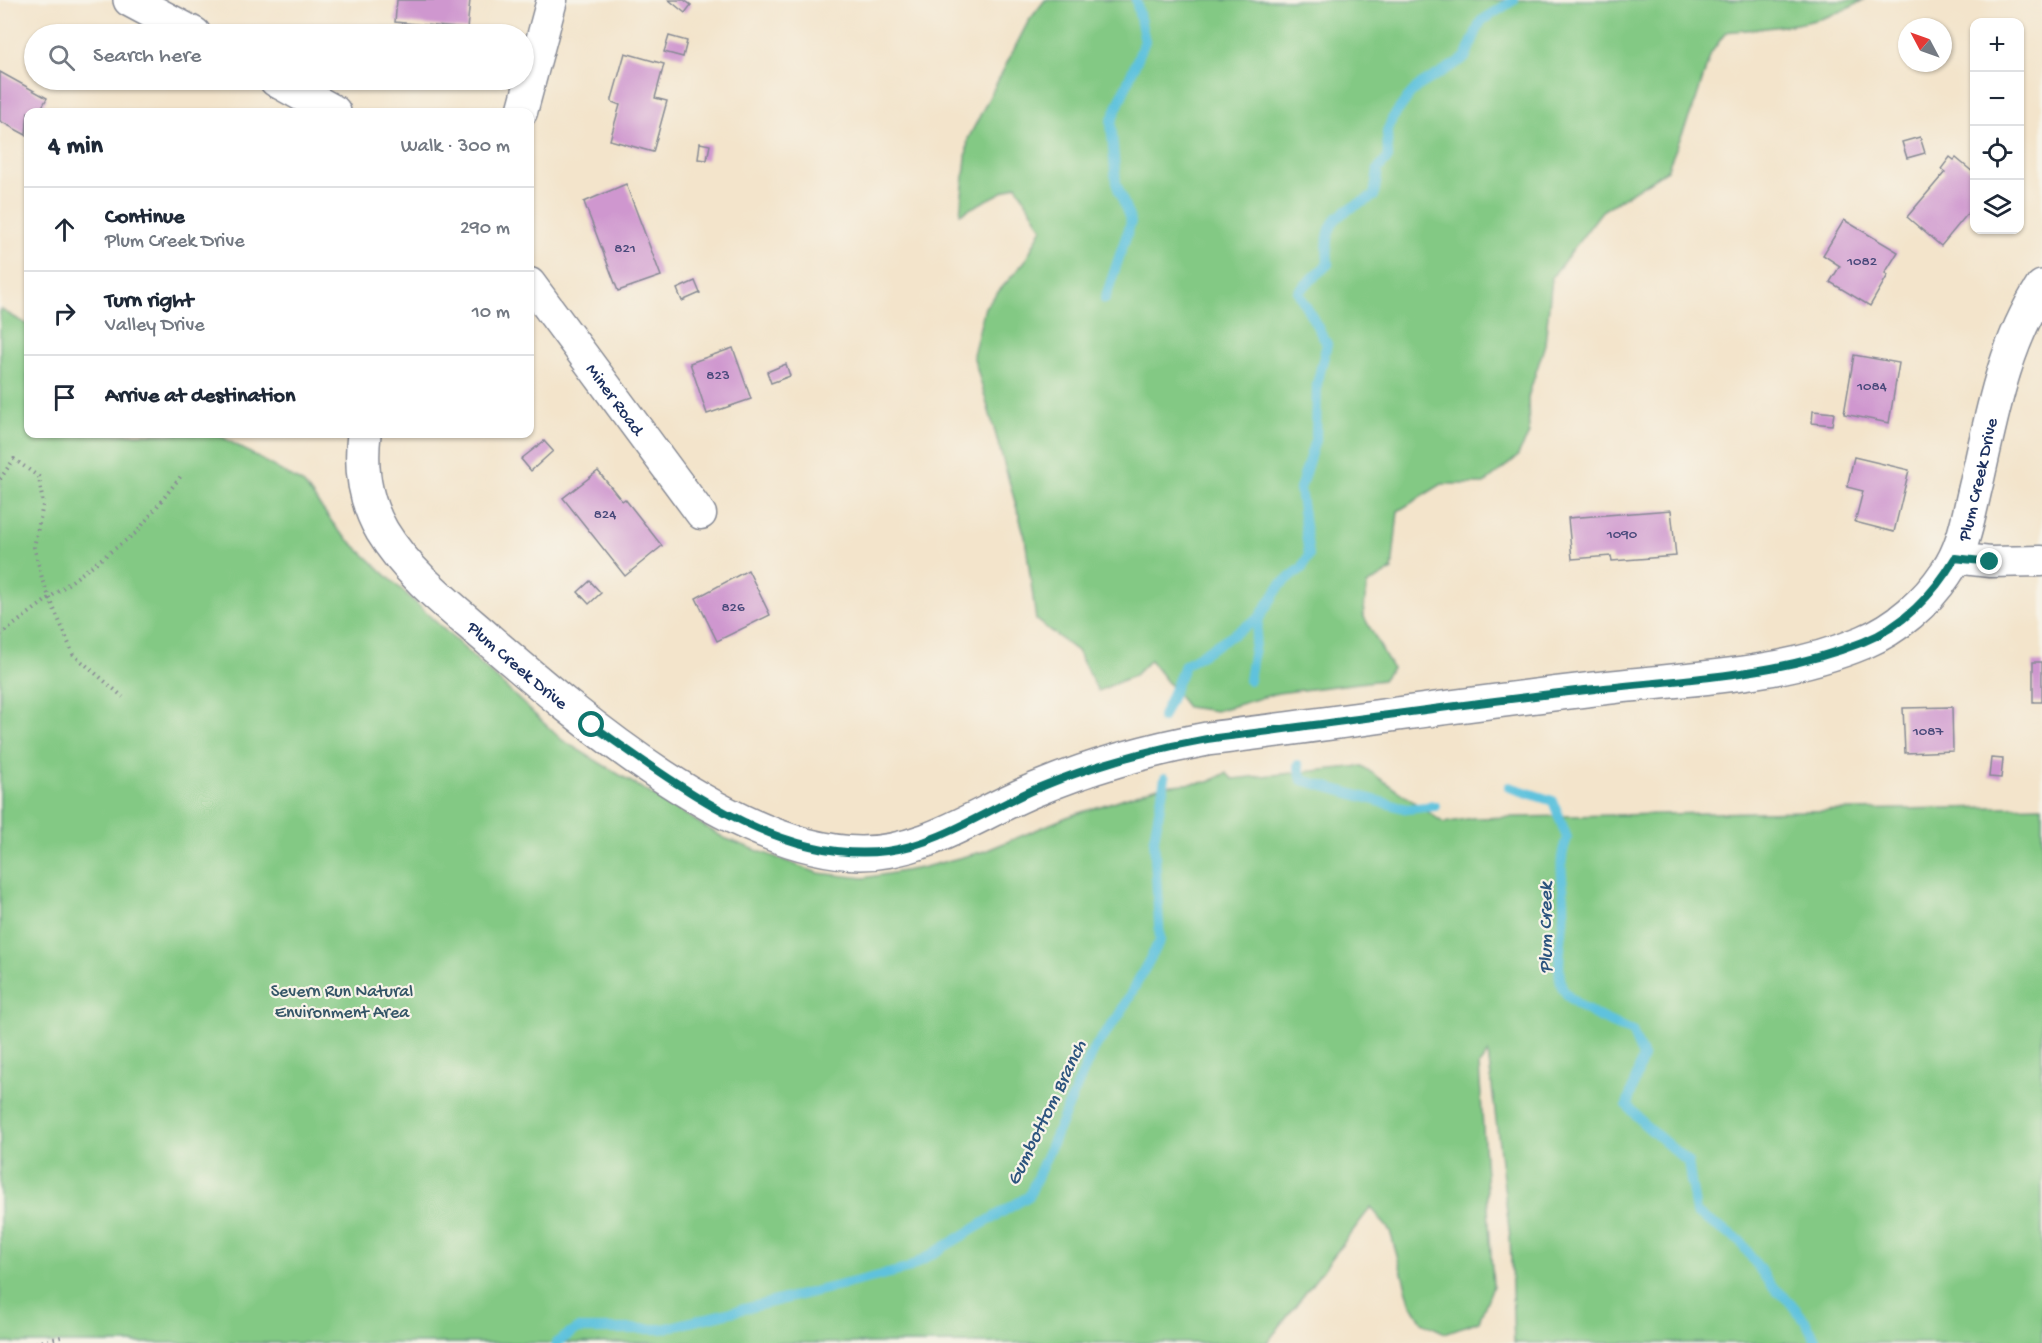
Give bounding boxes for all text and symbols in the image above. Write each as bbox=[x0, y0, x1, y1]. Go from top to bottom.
north arrow bbox=[1898, 18, 1952, 72]
map controls bbox=[1970, 18, 2024, 234]
button: + bbox=[1970, 18, 2024, 72]
search box bbox=[24, 24, 534, 90]
icon: search bbox=[45, 41, 78, 74]
text: Search here bbox=[93, 44, 201, 70]
button: − bbox=[1970, 72, 2024, 126]
button: locate bbox=[1970, 126, 2024, 180]
text: 4 min bbox=[48, 132, 103, 163]
text: Walk · 300 m bbox=[401, 136, 510, 159]
button: layers bbox=[1970, 180, 2024, 234]
text: Continue bbox=[105, 205, 185, 231]
icon: ahead bbox=[48, 213, 81, 246]
text: 290 m bbox=[460, 218, 510, 241]
text: Plum Creek Drive bbox=[105, 231, 245, 254]
house number: 821 bbox=[614, 240, 636, 258]
house number: 1082 bbox=[1846, 253, 1877, 271]
text: Turn right bbox=[105, 289, 193, 315]
icon: right bbox=[48, 297, 81, 330]
text: 10 m bbox=[472, 302, 510, 325]
text: Valley Drive bbox=[105, 315, 205, 338]
street label: Miner Road bbox=[580, 360, 648, 441]
house number: 823 bbox=[706, 367, 730, 385]
house number: 1084 bbox=[1856, 378, 1887, 396]
icon: arrive bbox=[48, 381, 81, 414]
text: Arrive at destination bbox=[105, 384, 295, 410]
street label: Plum Creek Drive bbox=[1954, 415, 2004, 545]
house number: 824 bbox=[594, 506, 616, 524]
house number: 1090 bbox=[1606, 526, 1638, 544]
route end bbox=[1976, 548, 2002, 574]
house number: 826 bbox=[721, 599, 745, 617]
street label: Plum Creek Drive bbox=[461, 617, 572, 716]
route start bbox=[578, 711, 604, 737]
house number: 1087 bbox=[1912, 723, 1944, 741]
water label: Plum Creek bbox=[1536, 880, 1559, 974]
park label: Severn Run Natural Environment Area bbox=[271, 982, 413, 1024]
water label: Gumbottom Branch bbox=[1003, 1037, 1093, 1190]

